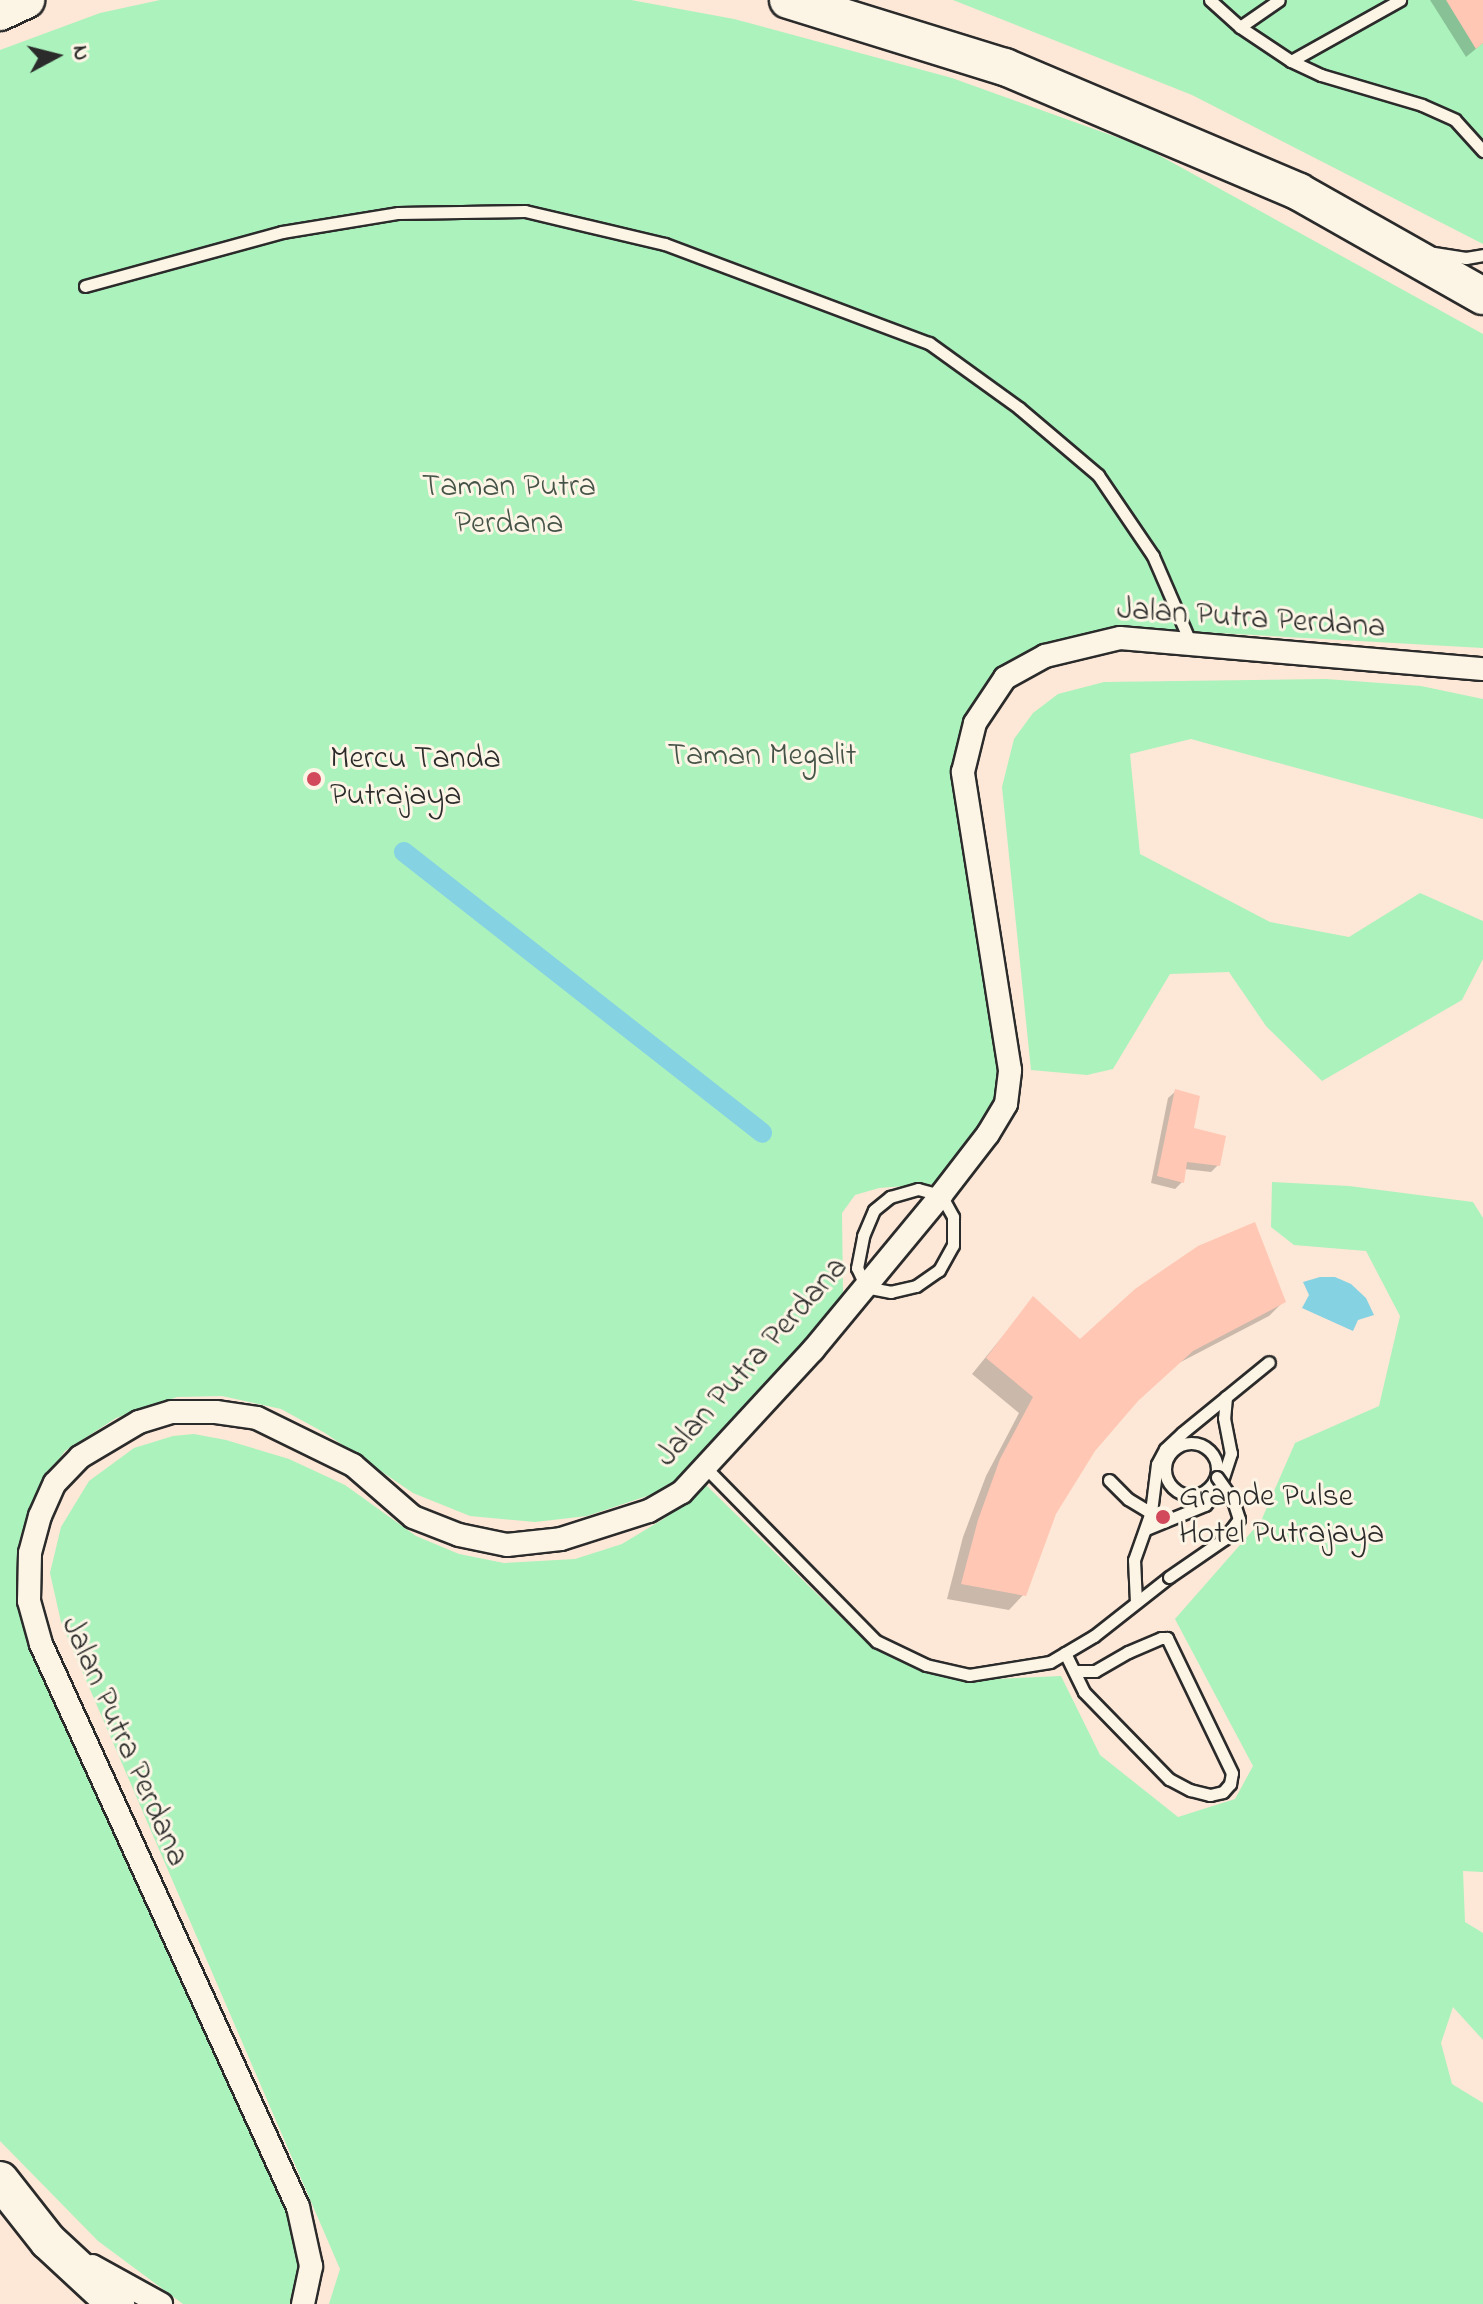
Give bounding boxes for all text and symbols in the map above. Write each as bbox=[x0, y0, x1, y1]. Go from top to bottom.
north arrow bbox=[16, 16, 96, 96]
text: N bbox=[63, 44, 97, 62]
park label: Taman Putra Perdana bbox=[422, 470, 596, 545]
street label: Jalan Putra Perdana bbox=[1115, 591, 1387, 649]
park label: Taman Megalit bbox=[668, 738, 856, 776]
place label: Mercu Tanda Putrajaya bbox=[330, 742, 501, 817]
marker: Mercu Tanda Putrajaya bbox=[305, 770, 323, 788]
street label: Jalan Putra Perdana bbox=[649, 1250, 857, 1476]
place label: Grande Pulse Hotel Putrajaya bbox=[1179, 1480, 1384, 1555]
marker: Grande Pulse Hotel Putrajaya bbox=[1154, 1508, 1172, 1526]
street label: Jalan Putra Perdana bbox=[51, 1611, 195, 1873]

